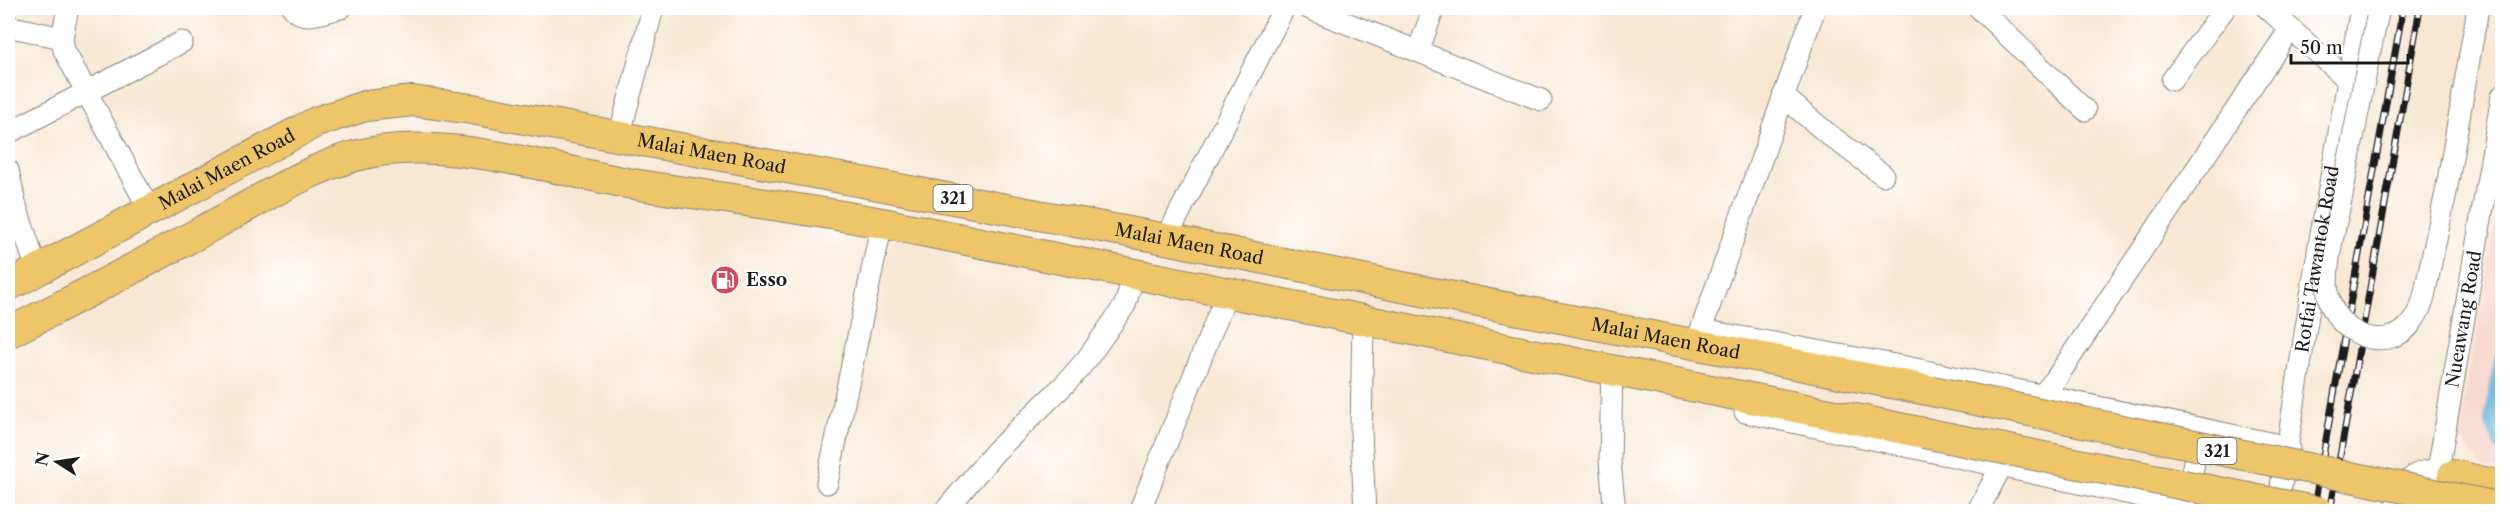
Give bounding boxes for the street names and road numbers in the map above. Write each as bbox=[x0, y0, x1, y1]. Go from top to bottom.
street label: Malai Maen Road bbox=[155, 124, 299, 215]
street label: Malai Maen Road bbox=[635, 129, 788, 179]
street label: Rotfai Tawantok Road bbox=[2291, 164, 2344, 354]
road number: 321 bbox=[934, 185, 972, 211]
street label: Malai Maen Road bbox=[1113, 219, 1265, 270]
street label: Nueawang Road bbox=[2441, 249, 2486, 389]
street label: Malai Maen Road bbox=[1590, 313, 1742, 364]
road number: 321 bbox=[2198, 438, 2236, 464]

